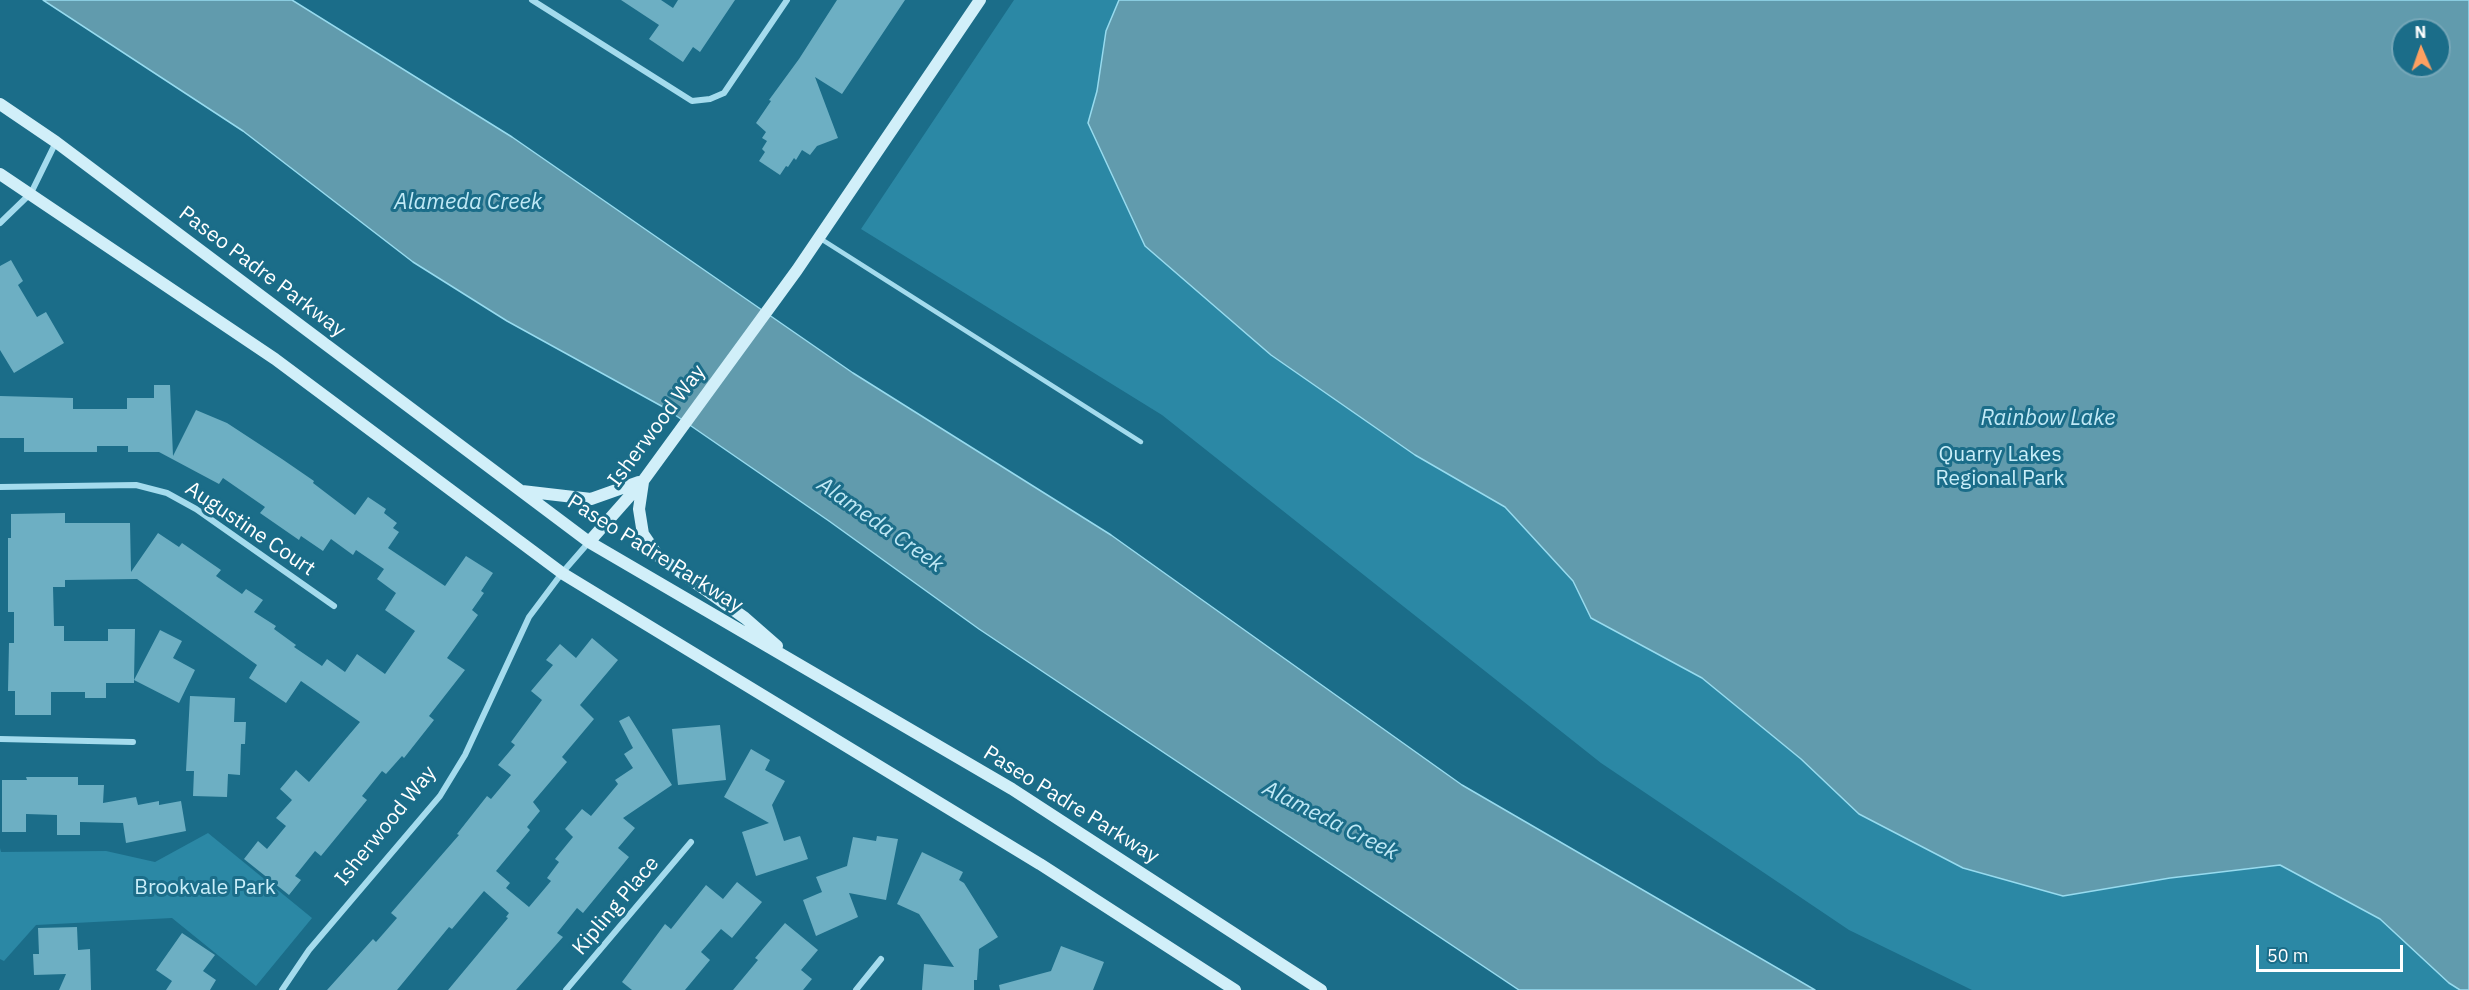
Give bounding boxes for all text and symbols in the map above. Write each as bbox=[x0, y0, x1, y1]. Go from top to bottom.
north arrow bbox=[2391, 18, 2451, 78]
text: N bbox=[2414, 22, 2427, 42]
water label: Alameda Creek bbox=[394, 190, 542, 216]
street label: Paseo Padre Parkway bbox=[174, 201, 350, 343]
street label: Isherwood Way bbox=[603, 360, 711, 492]
water label: Rainbow Lake bbox=[1980, 406, 2116, 432]
park label: Quarry Lakes Regional Park bbox=[1935, 442, 2065, 492]
water label: Alameda Creek bbox=[812, 472, 948, 578]
street label: Augustine Court bbox=[180, 476, 320, 582]
street label: Paseo Padre Parkway bbox=[563, 490, 747, 618]
street label: Paseo Padre Parkway bbox=[979, 741, 1163, 869]
street label: Isherwood Way bbox=[330, 761, 442, 891]
water label: Alameda Creek bbox=[1258, 776, 1402, 866]
street label: Kipling Place bbox=[567, 851, 665, 961]
park label: Brookvale Park bbox=[134, 875, 276, 901]
scale bar bbox=[2259, 933, 2406, 971]
text: 50 m bbox=[2267, 944, 2309, 967]

